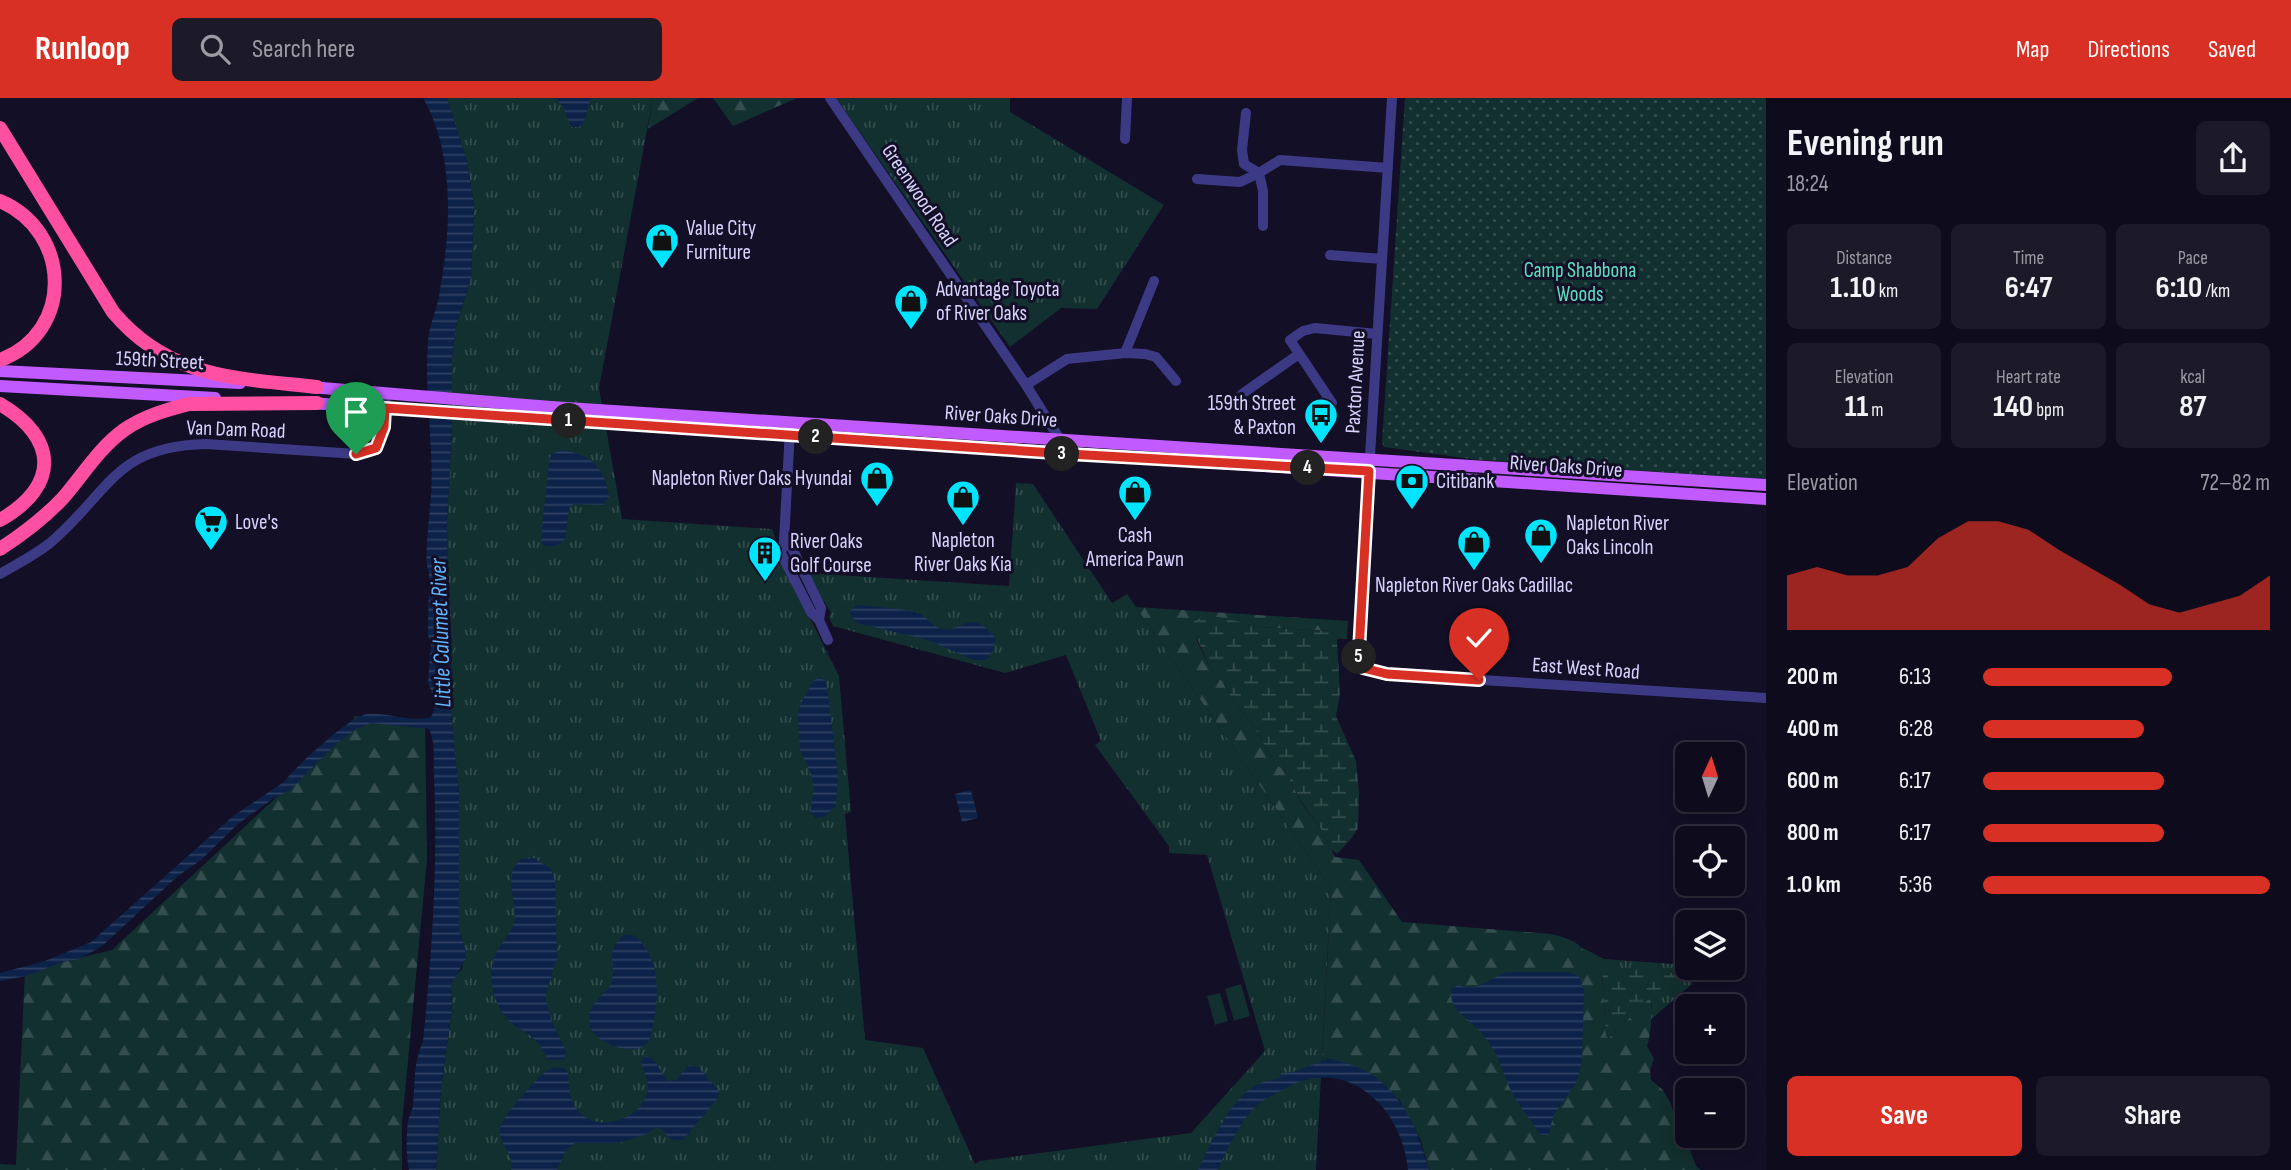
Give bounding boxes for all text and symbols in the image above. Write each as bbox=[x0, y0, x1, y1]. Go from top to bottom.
search box bbox=[172, 18, 662, 81]
text: Runloop bbox=[35, 29, 130, 69]
icon: search bbox=[196, 30, 234, 68]
text: Search here bbox=[252, 34, 355, 65]
text: Map bbox=[2016, 35, 2049, 64]
text: Directions bbox=[2087, 35, 2170, 64]
text: Saved bbox=[2208, 35, 2256, 64]
text: Evening run bbox=[1787, 121, 1944, 166]
button: share bbox=[2196, 121, 2270, 195]
street label: Greenwood Road bbox=[876, 139, 963, 251]
text: 18:24 bbox=[1787, 170, 1828, 198]
place label: Value City Furniture bbox=[686, 216, 756, 265]
shop icon: Value City Furniture bbox=[643, 221, 681, 270]
text: Distance bbox=[1836, 247, 1892, 270]
text: Time bbox=[2013, 247, 2044, 270]
text: Pace bbox=[2178, 247, 2208, 270]
park label: Camp Shabbona Woods bbox=[1524, 258, 1636, 307]
text: 1.10 bbox=[1830, 270, 1876, 306]
text: 6:47 bbox=[2005, 270, 2052, 306]
text: 6:10 bbox=[2156, 270, 2202, 306]
place label: Advantage Toyota of River Oaks bbox=[935, 277, 1060, 326]
text: km bbox=[1876, 280, 1898, 303]
text: /km bbox=[2202, 280, 2230, 303]
shop icon: Advantage Toyota of River Oaks bbox=[892, 282, 930, 331]
street label: Paxton Avenue bbox=[1340, 330, 1371, 434]
street label: 159th Street bbox=[115, 346, 205, 375]
text: Elevation bbox=[1835, 366, 1893, 389]
text: Heart rate bbox=[1996, 366, 2061, 389]
text: kcal bbox=[2180, 366, 2205, 389]
pin bbox=[326, 382, 386, 454]
text: 11 bbox=[1845, 389, 1868, 425]
text: 140 bbox=[1993, 389, 2033, 425]
text: 87 bbox=[2179, 389, 2206, 425]
place label: 159th Street & Paxton bbox=[1208, 391, 1296, 440]
icon: arrive bbox=[337, 393, 375, 431]
bus stop icon: 159th Street & Paxton bbox=[1302, 396, 1340, 445]
text: m bbox=[1868, 399, 1884, 422]
text: bpm bbox=[2033, 399, 2064, 422]
street label: River Oaks Drive bbox=[944, 400, 1058, 433]
pin: 1 bbox=[552, 404, 586, 438]
text: 1 bbox=[565, 409, 572, 432]
street label: Van Dam Road bbox=[186, 415, 286, 444]
pin: 2 bbox=[798, 420, 834, 454]
text: 2 bbox=[811, 425, 820, 448]
pin: 3 bbox=[1044, 436, 1080, 472]
text: 3 bbox=[1057, 442, 1066, 465]
pin: 4 bbox=[1290, 450, 1326, 486]
street label: River Oaks Drive bbox=[1509, 450, 1623, 483]
text: 4 bbox=[1303, 456, 1312, 479]
shop icon: Napleton River Oaks Hyundai bbox=[858, 459, 896, 508]
bank icon: Citibank bbox=[1393, 462, 1431, 511]
place label: Napleton River Oaks Hyundai bbox=[651, 466, 852, 491]
place label: Citibank bbox=[1436, 469, 1494, 494]
text: Elevation bbox=[1787, 469, 1858, 497]
text: 72–82 m bbox=[2200, 469, 2270, 497]
shop icon: Cash America Pawn bbox=[1116, 473, 1154, 522]
shop icon: Napleton River Oaks Kia bbox=[944, 478, 982, 527]
supermarket icon: Love's bbox=[192, 503, 230, 552]
place label: Love's bbox=[235, 510, 278, 535]
place label: Napleton River Oaks Lincoln bbox=[1566, 511, 1669, 560]
shop icon: Napleton River Oaks Lincoln bbox=[1522, 516, 1560, 565]
place label: Cash America Pawn bbox=[1085, 523, 1184, 572]
shop icon: Napleton River Oaks Cadillac bbox=[1455, 523, 1493, 572]
place label: Napleton River Oaks Kia bbox=[914, 528, 1012, 577]
place label: River Oaks Golf Course bbox=[790, 529, 872, 578]
building icon: River Oaks Golf Course bbox=[746, 534, 784, 583]
water label: Little Calumet River bbox=[424, 556, 458, 708]
place label: Napleton River Oaks Cadillac bbox=[1375, 573, 1573, 598]
pin bbox=[1449, 608, 1509, 680]
icon: check bbox=[1460, 619, 1498, 657]
pin: 5 bbox=[1342, 640, 1376, 674]
text: 5 bbox=[1354, 645, 1363, 668]
street label: East West Road bbox=[1531, 652, 1641, 685]
text: 200 m bbox=[1787, 663, 1838, 691]
text: 6:13 bbox=[1899, 663, 1931, 691]
text: 400 m bbox=[1787, 715, 1838, 743]
text: 6:28 bbox=[1899, 715, 1933, 743]
north arrow bbox=[1675, 742, 1745, 812]
map controls bbox=[1675, 742, 1745, 1148]
text: 600 m bbox=[1787, 767, 1839, 795]
text: 6:17 bbox=[1899, 767, 1931, 795]
text: 800 m bbox=[1787, 819, 1839, 847]
text: 6:17 bbox=[1899, 819, 1931, 847]
button: locate bbox=[1675, 826, 1745, 896]
text: 1.0 km bbox=[1787, 871, 1841, 899]
text: 5:36 bbox=[1899, 871, 1932, 899]
button: layers bbox=[1675, 910, 1745, 980]
button: + bbox=[1675, 994, 1745, 1064]
button: Save bbox=[1787, 1076, 2022, 1156]
button: Share bbox=[2036, 1076, 2270, 1156]
button: − bbox=[1675, 1078, 1745, 1148]

